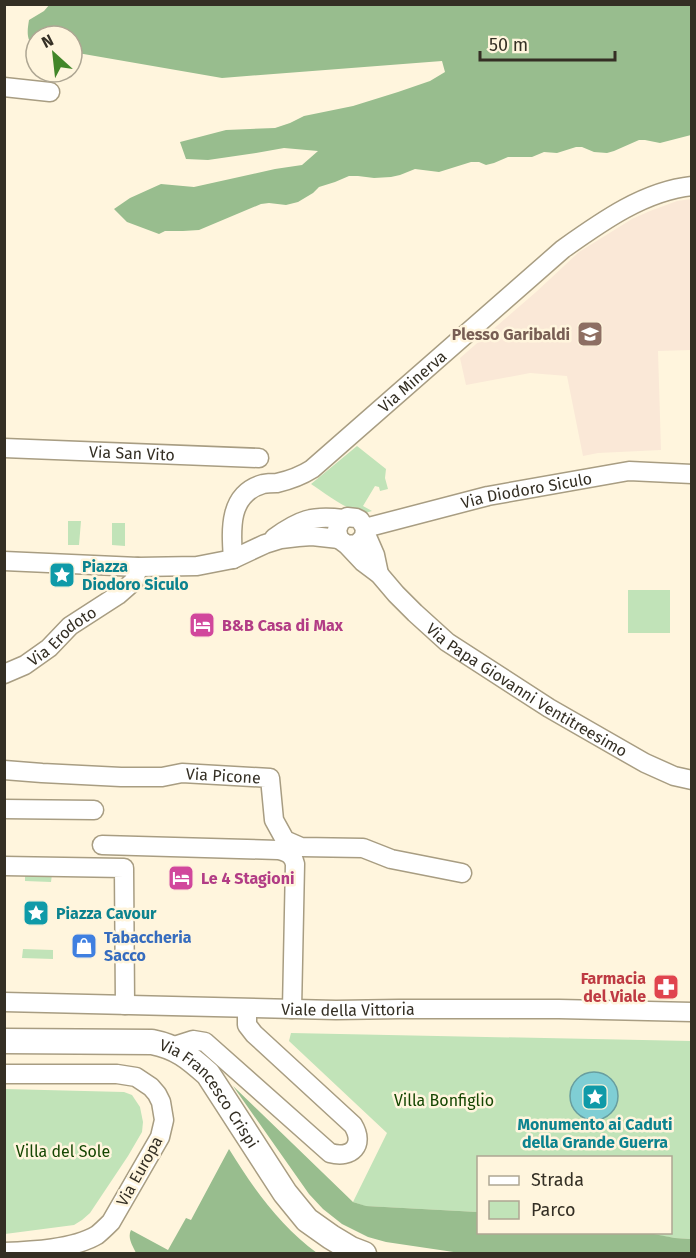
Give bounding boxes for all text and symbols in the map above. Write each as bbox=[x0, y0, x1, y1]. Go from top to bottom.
north arrow bbox=[24, 24, 84, 84]
scale bar bbox=[480, 24, 615, 62]
text: N bbox=[38, 30, 56, 52]
text: 50 m bbox=[489, 34, 528, 56]
school or university icon: Plesso Garibaldi bbox=[575, 319, 605, 349]
place label: Plesso Garibaldi bbox=[452, 325, 570, 344]
street label: Via Minerva bbox=[375, 347, 450, 416]
street label: Via San Vito bbox=[89, 442, 175, 465]
street label: Via Diodoro Siculo bbox=[459, 469, 593, 513]
place label: Piazza Diodoro Siculo bbox=[82, 557, 189, 594]
place icon: Piazza Diodoro Siculo bbox=[47, 560, 77, 590]
street label: Via Erodoto bbox=[24, 603, 100, 670]
hotel icon: B&B Casa di Max bbox=[187, 610, 217, 640]
place label: B&B Casa di Max bbox=[222, 616, 344, 635]
street label: Via Papa Giovanni Ventitreesimo bbox=[422, 619, 631, 761]
street label: Via Picone bbox=[185, 764, 261, 787]
hotel icon: Le 4 Stagioni bbox=[166, 863, 196, 893]
place label: Le 4 Stagioni bbox=[201, 869, 294, 888]
place icon: Piazza Cavour bbox=[21, 898, 51, 928]
place label: Piazza Cavour bbox=[56, 904, 157, 923]
place label: Tabaccheria Sacco bbox=[104, 928, 192, 965]
shop icon: Tabaccheria Sacco bbox=[69, 931, 99, 961]
place label: Farmacia del Viale bbox=[581, 969, 646, 1006]
pharmacy icon: Farmacia del Viale bbox=[651, 972, 681, 1002]
street label: Viale della Vittoria bbox=[281, 1000, 415, 1020]
street label: Via Francesco Crispi bbox=[157, 1035, 262, 1152]
place icon: Monumento ai Caduti della Grande Guerra bbox=[580, 1082, 610, 1112]
park label: Villa Bonfiglio bbox=[394, 1091, 494, 1110]
place label: Monumento ai Caduti della Grande Guerra bbox=[517, 1115, 673, 1152]
street label: Via Europa bbox=[112, 1133, 166, 1210]
park label: Villa del Sole bbox=[16, 1142, 110, 1161]
legend bbox=[477, 1156, 672, 1234]
text: Strada bbox=[531, 1169, 584, 1191]
text: Parco bbox=[531, 1199, 575, 1221]

